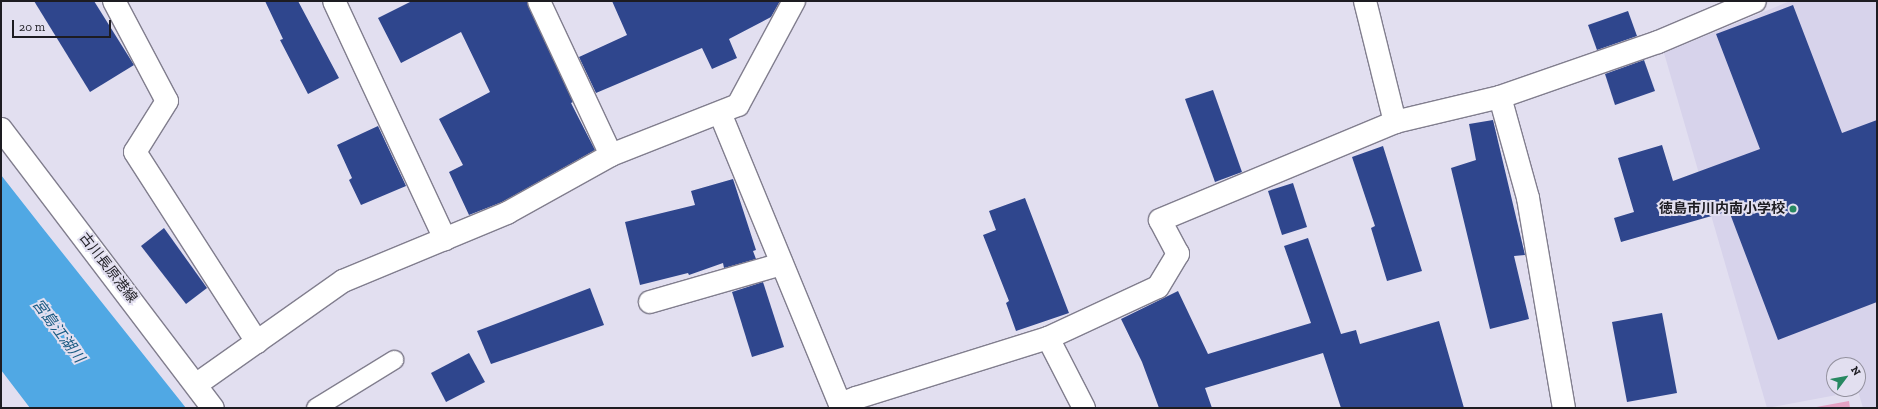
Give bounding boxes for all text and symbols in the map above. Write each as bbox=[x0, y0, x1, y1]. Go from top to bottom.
scale bar bbox=[14, 12, 113, 38]
text: 20 m bbox=[19, 20, 45, 34]
place label: 徳島市川内南小学校 bbox=[1659, 201, 1785, 217]
marker: 徳島市川内南小学校 bbox=[1788, 204, 1798, 214]
street label: 古川長原港線 bbox=[76, 230, 140, 306]
water label: 宮島江湖川 bbox=[28, 296, 88, 366]
north arrow bbox=[1826, 357, 1866, 397]
text: N bbox=[1848, 364, 1863, 378]

